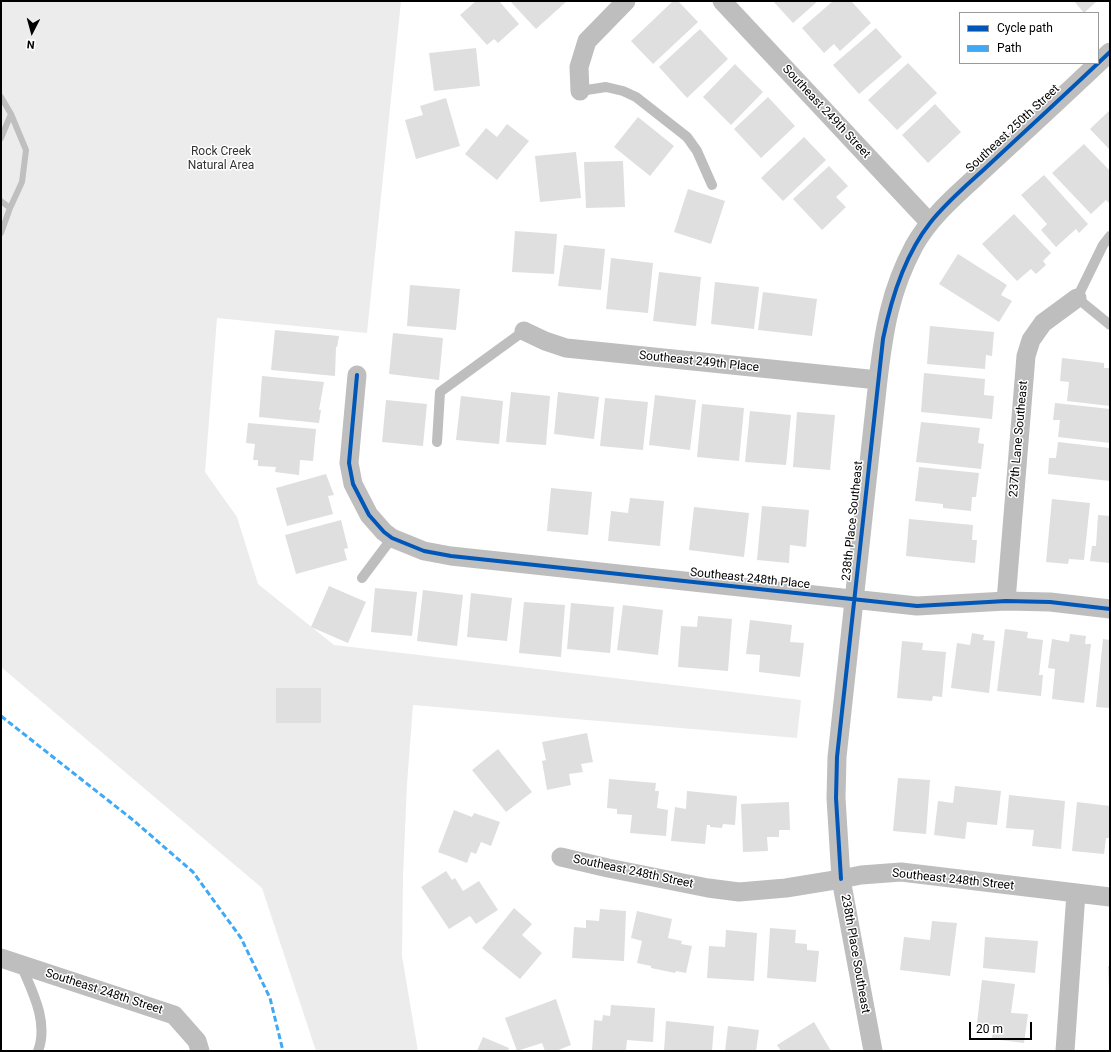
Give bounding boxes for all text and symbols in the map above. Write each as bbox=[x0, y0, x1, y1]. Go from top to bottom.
north arrow bbox=[12, 12, 52, 52]
legend bbox=[959, 12, 1099, 64]
text: Cycle path bbox=[997, 21, 1053, 35]
text: N bbox=[26, 38, 35, 51]
text: Path bbox=[997, 41, 1022, 55]
street label: Southeast 249th Street bbox=[779, 62, 873, 162]
street label: Southeast 250th Street bbox=[963, 82, 1063, 176]
park label: Rock Creek Natural Area bbox=[188, 145, 254, 173]
street label: Southeast 249th Place bbox=[638, 349, 760, 375]
street label: 237th Lane Southeast bbox=[1007, 380, 1031, 498]
street label: 238th Place Southeast bbox=[840, 460, 866, 582]
street label: Southeast 248th Place bbox=[689, 566, 811, 592]
street label: Southeast 248th Street bbox=[572, 852, 694, 892]
street label: Southeast 248th Street bbox=[891, 866, 1015, 894]
street label: 238th Place Southeast bbox=[837, 893, 873, 1015]
street label: Southeast 248th Street bbox=[44, 966, 164, 1018]
scale bar bbox=[971, 1014, 1034, 1040]
text: 20 m bbox=[976, 1022, 1003, 1036]

